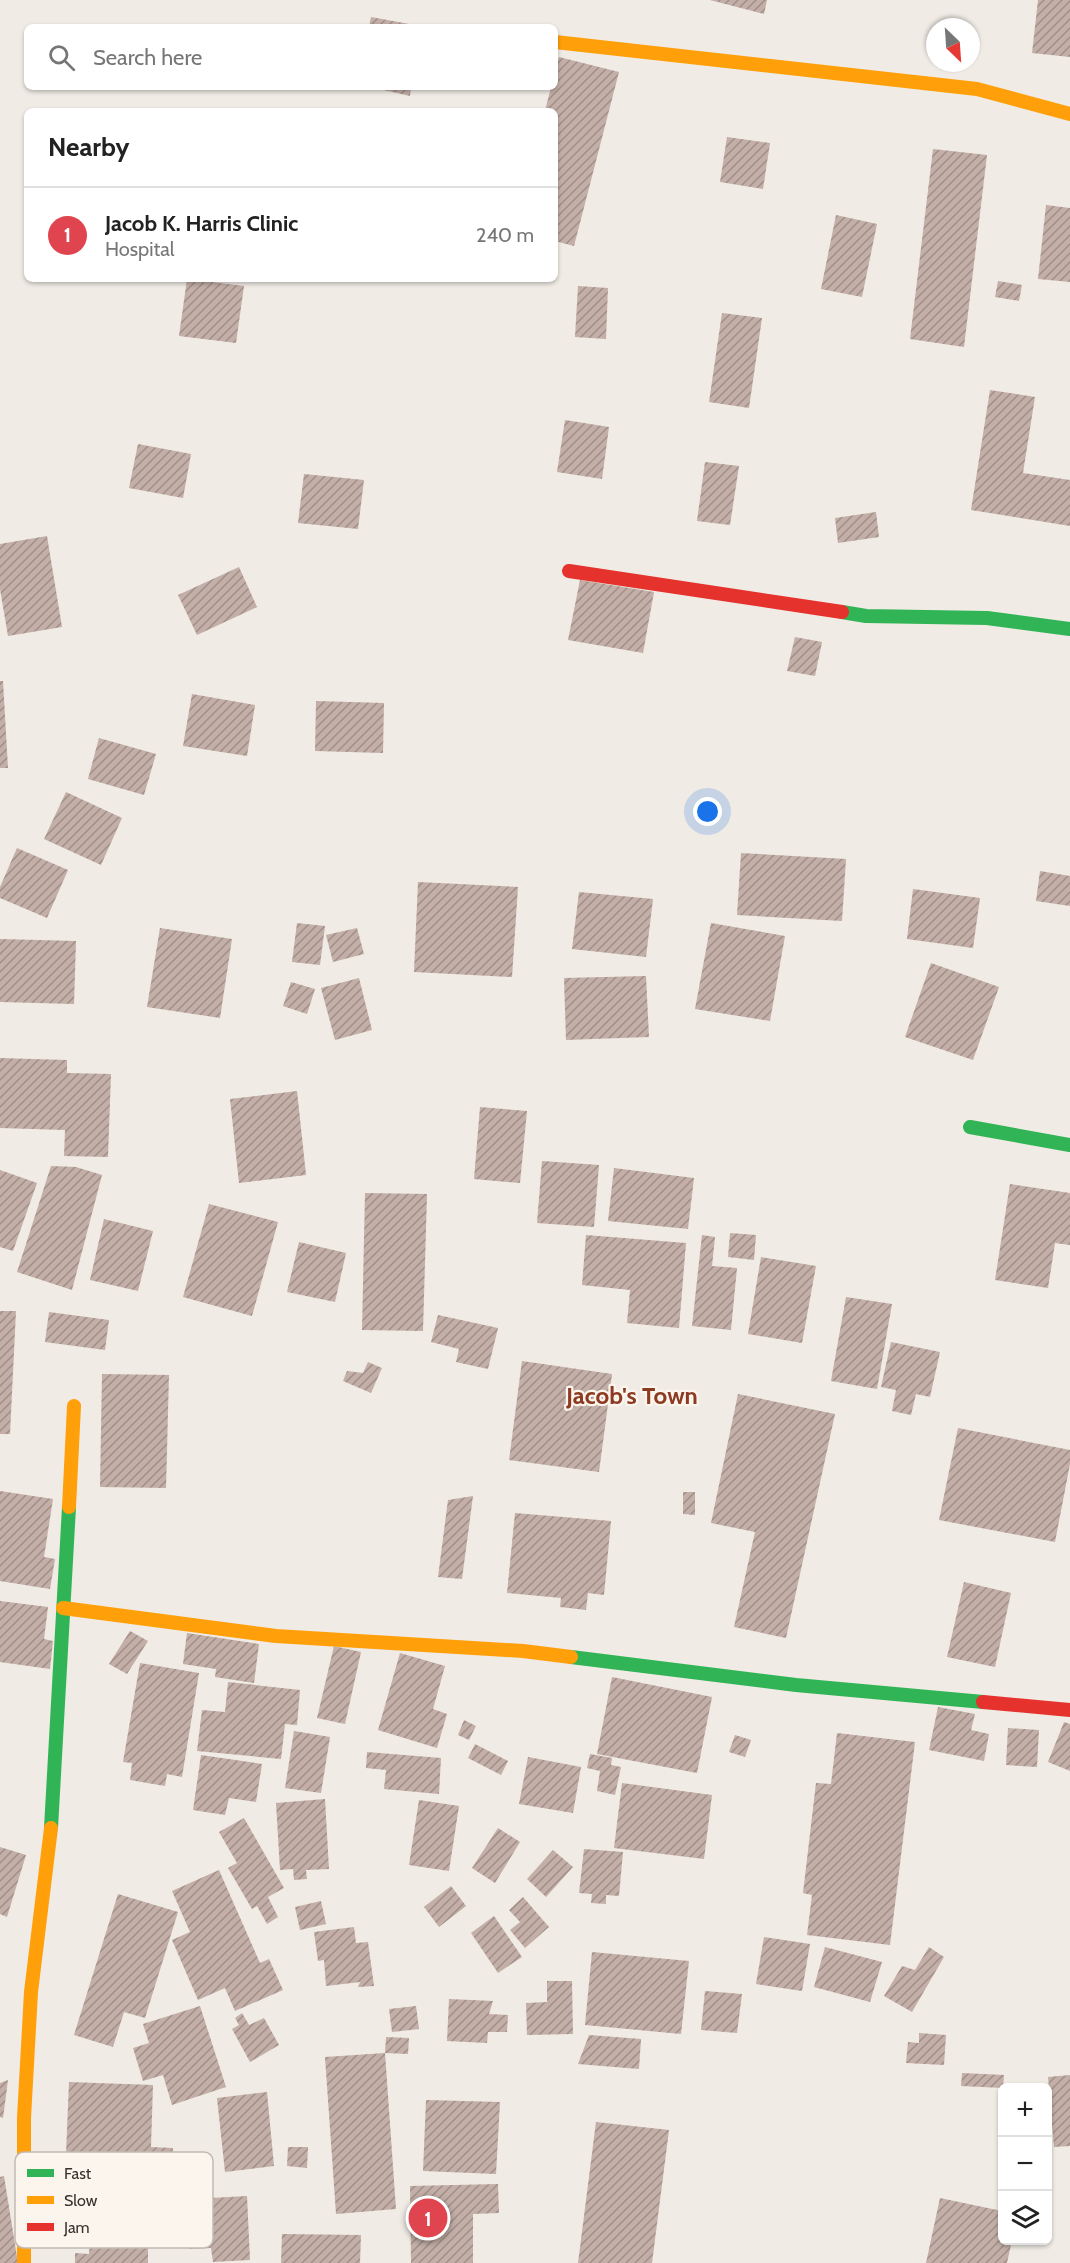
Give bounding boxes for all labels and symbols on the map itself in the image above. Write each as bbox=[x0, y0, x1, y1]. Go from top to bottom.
north arrow bbox=[926, 18, 980, 72]
your location bbox=[693, 797, 722, 826]
district label: Jacob's Town bbox=[565, 1381, 698, 1410]
legend bbox=[15, 2152, 213, 2248]
text: Fast bbox=[64, 2164, 92, 2183]
text: Slow bbox=[64, 2191, 98, 2210]
pin: 1 bbox=[408, 2196, 448, 2240]
text: Jam bbox=[63, 2218, 90, 2237]

